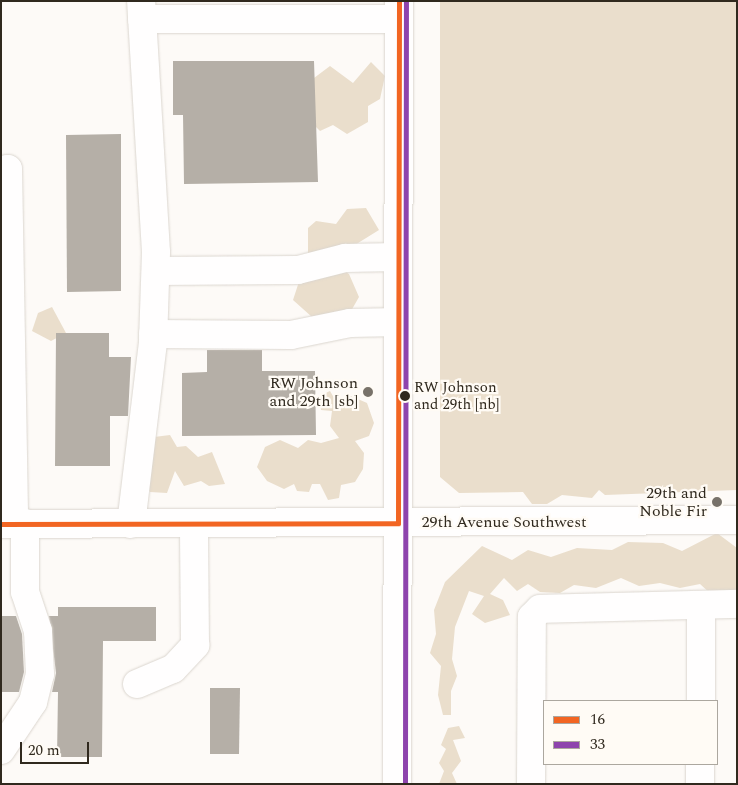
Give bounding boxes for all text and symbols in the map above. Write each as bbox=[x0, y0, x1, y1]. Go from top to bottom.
place label: RW Johnson and 29th [sb] bbox=[269, 373, 358, 411]
place label: RW Johnson and 29th [nb] bbox=[414, 378, 499, 413]
marker: RW Johnson and 29th [sb] bbox=[362, 386, 374, 398]
marker: RW Johnson and 29th [nb] bbox=[400, 391, 410, 401]
place label: 29th and Noble Fir bbox=[639, 483, 707, 521]
marker: 29th and Noble Fir bbox=[711, 496, 723, 508]
street label: 29th Avenue Southwest bbox=[421, 512, 587, 532]
legend bbox=[543, 700, 718, 765]
text: 16 bbox=[590, 708, 605, 731]
scale bar bbox=[22, 732, 91, 764]
text: 33 bbox=[590, 733, 605, 756]
text: 20 m bbox=[28, 739, 60, 762]

